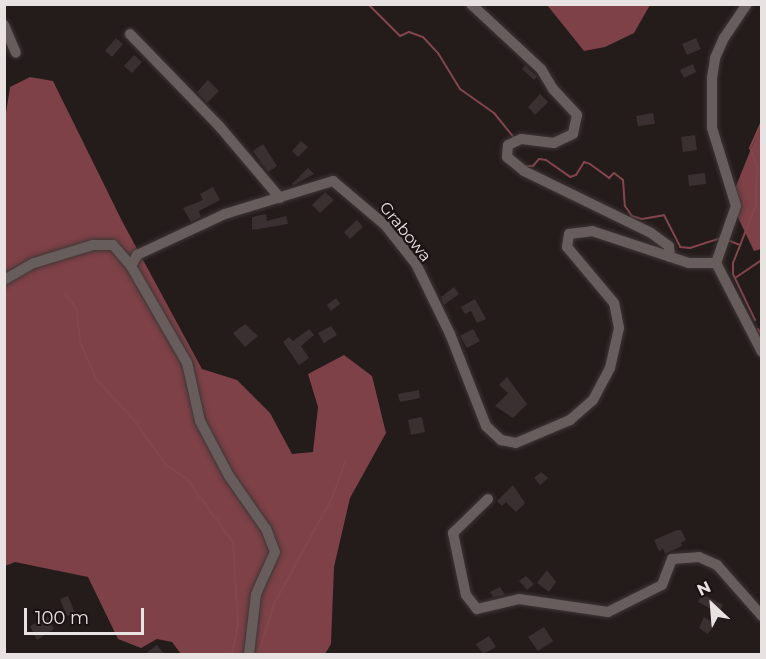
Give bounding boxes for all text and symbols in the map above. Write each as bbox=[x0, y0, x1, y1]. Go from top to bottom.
street label: Grabowa bbox=[375, 198, 435, 266]
north arrow bbox=[682, 575, 742, 635]
text: N bbox=[694, 577, 714, 600]
scale bar bbox=[27, 596, 147, 634]
text: 100 m bbox=[35, 607, 89, 629]

